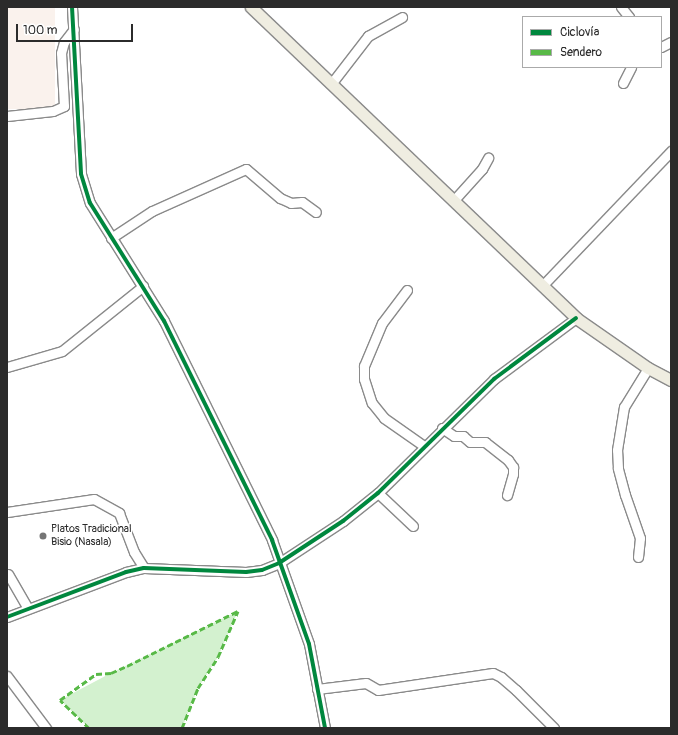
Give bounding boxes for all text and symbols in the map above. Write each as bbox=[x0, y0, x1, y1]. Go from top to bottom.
scale bar bbox=[18, 16, 135, 42]
legend bbox=[522, 16, 662, 68]
text: 100 m bbox=[23, 23, 57, 38]
text: Ciclovía bbox=[560, 25, 599, 40]
text: Sendero bbox=[560, 45, 602, 60]
place label: Platos Tradicional Bisio (Nasala) bbox=[51, 523, 132, 549]
marker: Platos Tradicional Bisio (Nasala) bbox=[38, 531, 48, 541]

